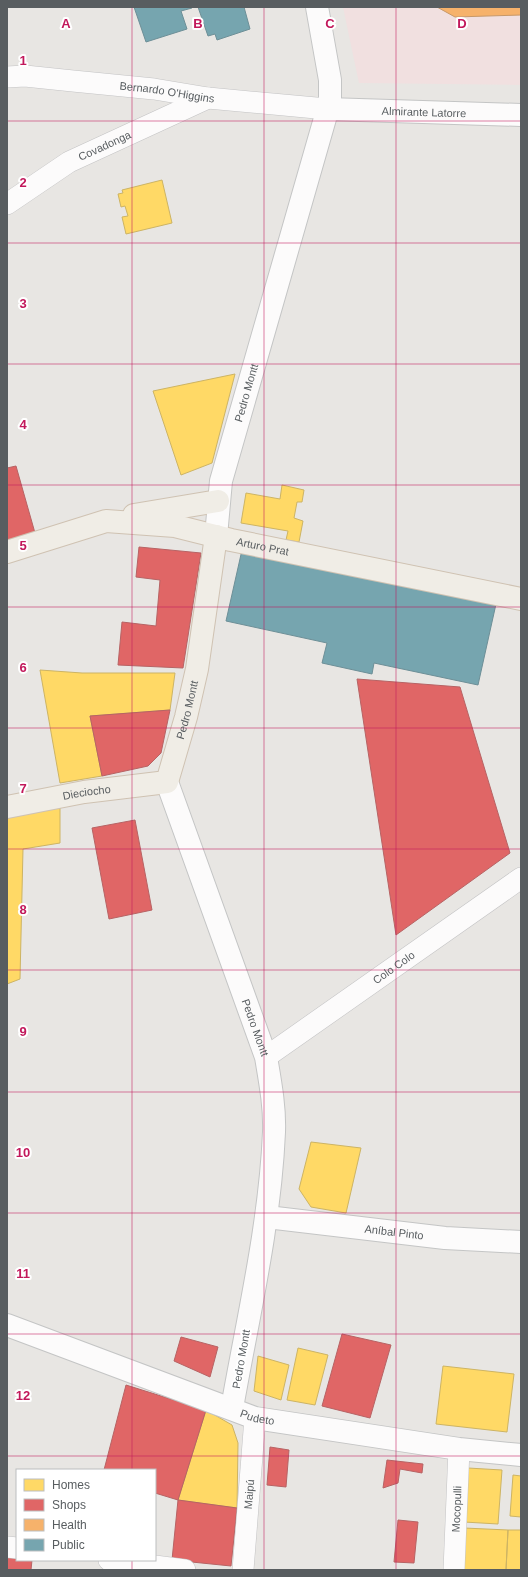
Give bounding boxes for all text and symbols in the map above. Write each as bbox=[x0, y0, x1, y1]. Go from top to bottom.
text: A bbox=[61, 16, 71, 31]
text: B bbox=[193, 16, 203, 31]
text: C bbox=[325, 16, 335, 31]
text: D bbox=[457, 16, 467, 31]
text: 1 bbox=[19, 53, 27, 68]
street label: Bernardo O'Higgins bbox=[119, 80, 215, 105]
street label: Almirante Latorre bbox=[382, 105, 466, 119]
street label: Covadonga bbox=[76, 128, 133, 163]
text: 2 bbox=[19, 175, 27, 190]
text: 3 bbox=[19, 296, 27, 311]
street label: Pedro Montt bbox=[232, 362, 260, 423]
text: 4 bbox=[19, 417, 27, 432]
street label: Arturo Prat bbox=[235, 535, 290, 558]
text: 5 bbox=[19, 538, 27, 553]
text: 6 bbox=[19, 660, 27, 675]
street label: Pedro Montt bbox=[174, 679, 200, 741]
text: 7 bbox=[19, 781, 27, 796]
street label: Dieciocho bbox=[62, 783, 111, 802]
text: 8 bbox=[19, 902, 27, 917]
street label: Colo Colo bbox=[370, 949, 417, 986]
street label: Pedro Montt bbox=[240, 997, 271, 1058]
text: 9 bbox=[19, 1024, 27, 1039]
text: 10 bbox=[16, 1145, 30, 1160]
street label: Aníbal Pinto bbox=[364, 1223, 424, 1241]
text: 11 bbox=[16, 1266, 30, 1281]
street label: Pedro Montt bbox=[230, 1328, 252, 1390]
text: 12 bbox=[16, 1388, 30, 1403]
street label: Pudeto bbox=[239, 1407, 275, 1427]
legend bbox=[16, 1469, 156, 1561]
text: Homes bbox=[52, 1478, 90, 1492]
street label: Maipú bbox=[242, 1479, 256, 1510]
street label: Mocopulli bbox=[450, 1486, 463, 1533]
text: Shops bbox=[52, 1498, 86, 1512]
text: Health bbox=[52, 1518, 87, 1532]
text: Public bbox=[52, 1538, 85, 1552]

